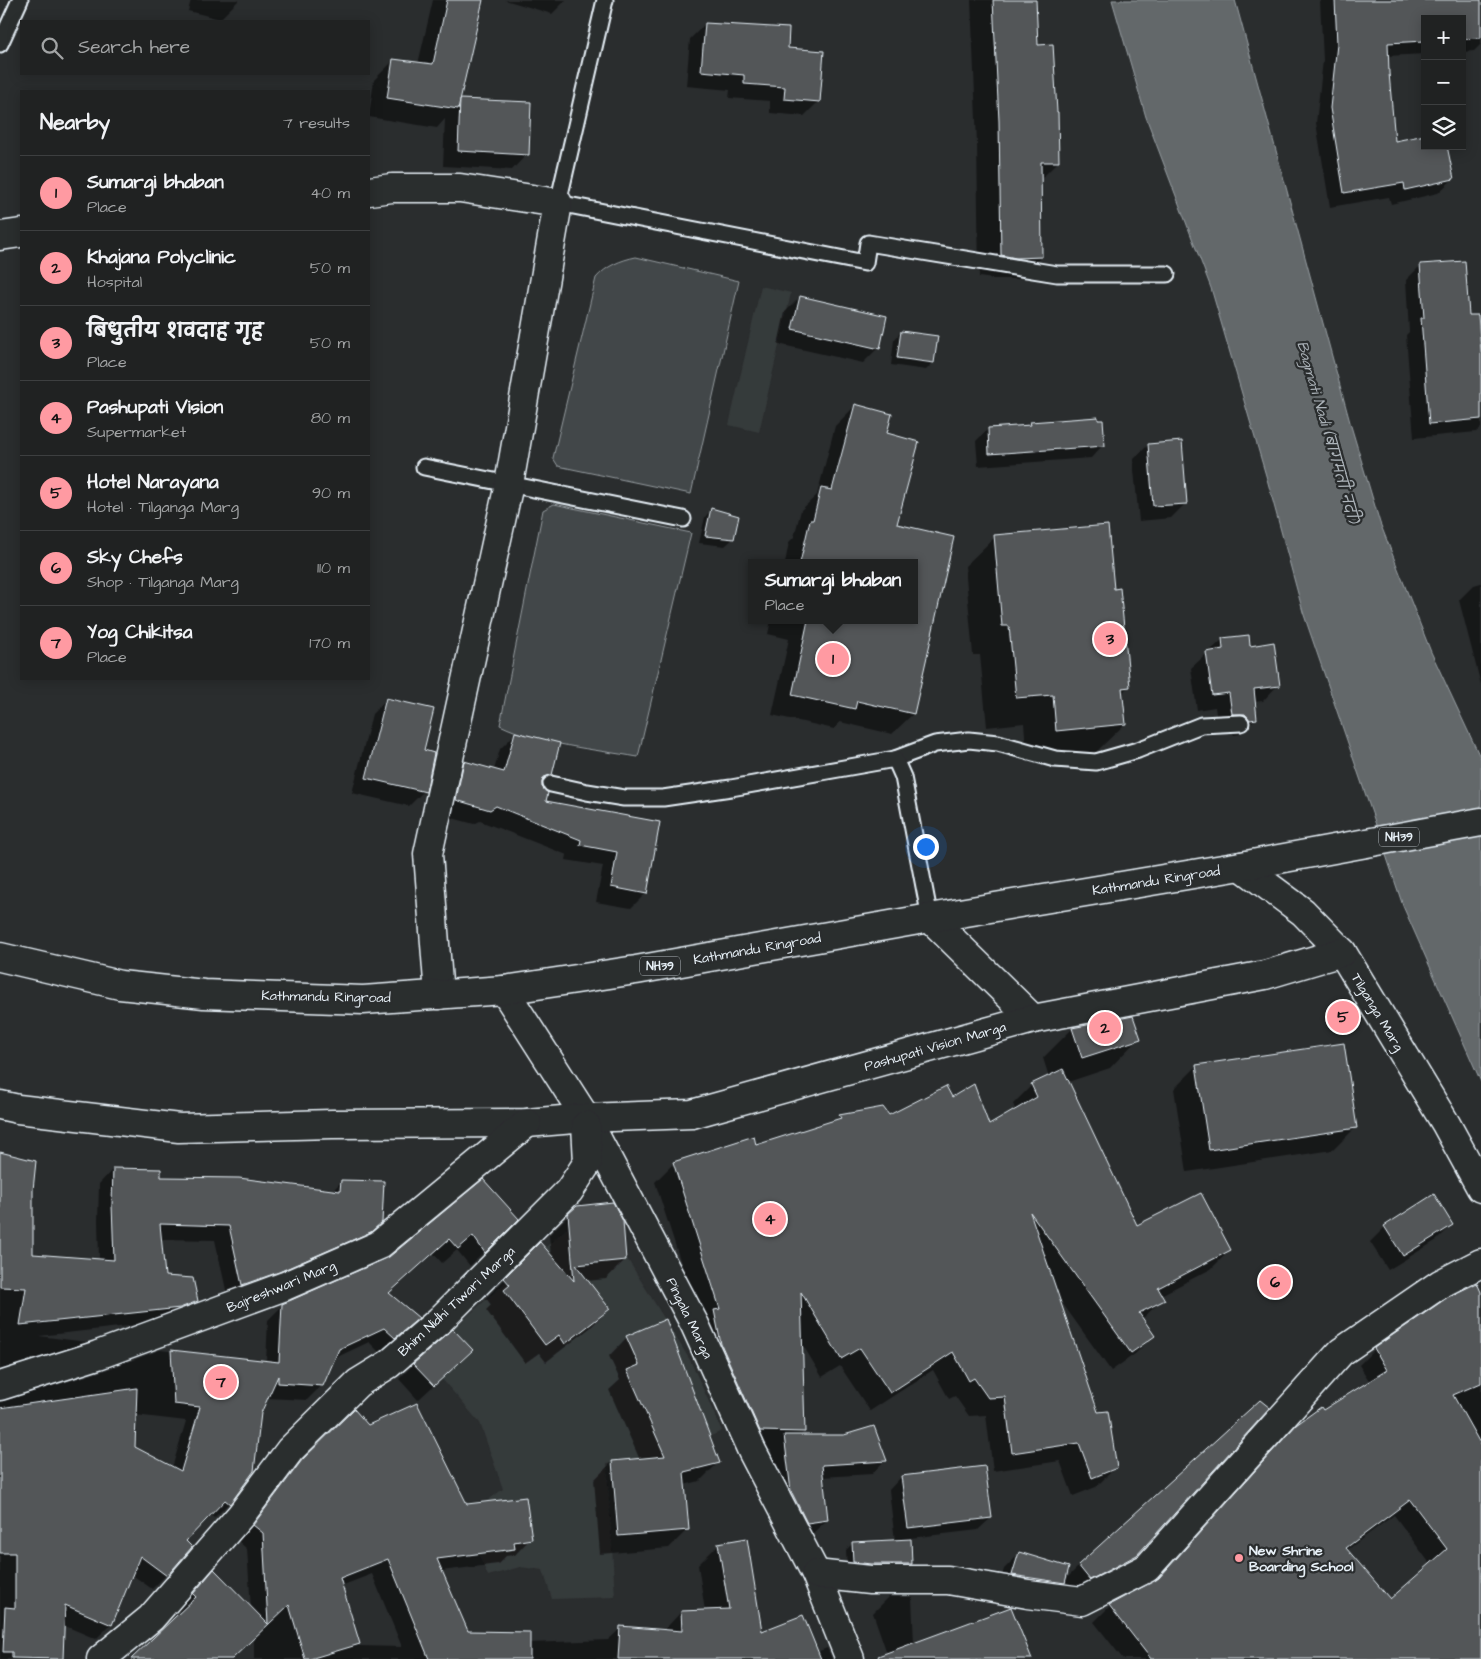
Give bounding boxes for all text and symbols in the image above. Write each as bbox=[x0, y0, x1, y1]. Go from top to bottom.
map controls bbox=[1421, 15, 1466, 150]
button: + bbox=[1421, 15, 1466, 60]
search box bbox=[20, 20, 370, 75]
icon: search bbox=[38, 34, 66, 62]
text: Search here bbox=[78, 34, 190, 61]
button: − bbox=[1421, 60, 1466, 105]
button: layers bbox=[1421, 105, 1466, 150]
text: Nearby bbox=[40, 108, 110, 137]
text: 7 results bbox=[283, 112, 350, 134]
text: Sumargi bhaban bbox=[87, 169, 224, 196]
text: 1 bbox=[55, 182, 57, 204]
text: 40 m bbox=[310, 182, 350, 204]
text: Place bbox=[87, 196, 127, 218]
text: Khajana Polyclinic bbox=[87, 244, 236, 271]
text: 2 bbox=[51, 257, 61, 279]
text: 50 m bbox=[310, 257, 350, 279]
text: Hospital bbox=[87, 271, 142, 293]
text: बिधुतीय शवदाह गृह bbox=[87, 318, 263, 345]
text: 3 bbox=[52, 332, 60, 354]
text: 50 m bbox=[310, 332, 350, 354]
water label: Bagmati Nadi (बागमती नदी) bbox=[1290, 338, 1366, 528]
text: Place bbox=[87, 351, 127, 373]
text: Pashupati Vision bbox=[87, 394, 223, 421]
text: 4 bbox=[51, 407, 61, 429]
text: 80 m bbox=[311, 407, 350, 429]
text: Supermarket bbox=[87, 421, 186, 443]
text: Hotel Narayana bbox=[87, 469, 219, 496]
text: 5 bbox=[50, 482, 62, 504]
text: 90 m bbox=[312, 482, 350, 504]
text: Hotel · Tilganga Marg bbox=[87, 496, 239, 518]
text: Sky Chefs bbox=[87, 544, 183, 571]
text: 6 bbox=[51, 557, 61, 579]
text: 110 m bbox=[317, 557, 350, 579]
popup bbox=[748, 559, 918, 624]
text: Sumargi bhaban bbox=[765, 567, 901, 594]
text: Shop · Tilganga Marg bbox=[87, 571, 239, 593]
text: Place bbox=[765, 594, 804, 616]
text: Yog Chikitsa bbox=[87, 619, 192, 646]
pin: 3 bbox=[1094, 620, 1126, 658]
text: 7 bbox=[51, 632, 61, 654]
text: 170 m bbox=[309, 632, 350, 654]
pin: 1 bbox=[817, 640, 849, 678]
text: Place bbox=[87, 646, 127, 668]
road number: NH39 bbox=[1379, 828, 1419, 846]
your location bbox=[913, 834, 939, 860]
street label: Kathmandu Ringroad bbox=[1091, 861, 1222, 901]
street label: Kathmandu Ringroad bbox=[692, 928, 823, 970]
road number: NH39 bbox=[640, 956, 680, 976]
street label: Tilganga Marg bbox=[1346, 970, 1408, 1055]
street label: Kathmandu Ringroad bbox=[261, 986, 391, 1008]
pin: 5 bbox=[1327, 998, 1359, 1036]
pin: 2 bbox=[1089, 1009, 1121, 1047]
street label: Pashupati Vision Marga bbox=[862, 1017, 1009, 1077]
pin: 4 bbox=[754, 1200, 786, 1238]
street label: Bhim Nidhi Tiwari Marga bbox=[394, 1242, 520, 1361]
street label: Bajreshwari Marg bbox=[224, 1256, 339, 1318]
pin: 6 bbox=[1259, 1263, 1291, 1301]
street label: Pingala Marga bbox=[661, 1274, 717, 1362]
pin: 7 bbox=[205, 1363, 237, 1401]
place label: New Shrine Boarding School bbox=[1249, 1541, 1354, 1578]
marker: New Shrine Boarding School bbox=[1233, 1552, 1245, 1564]

